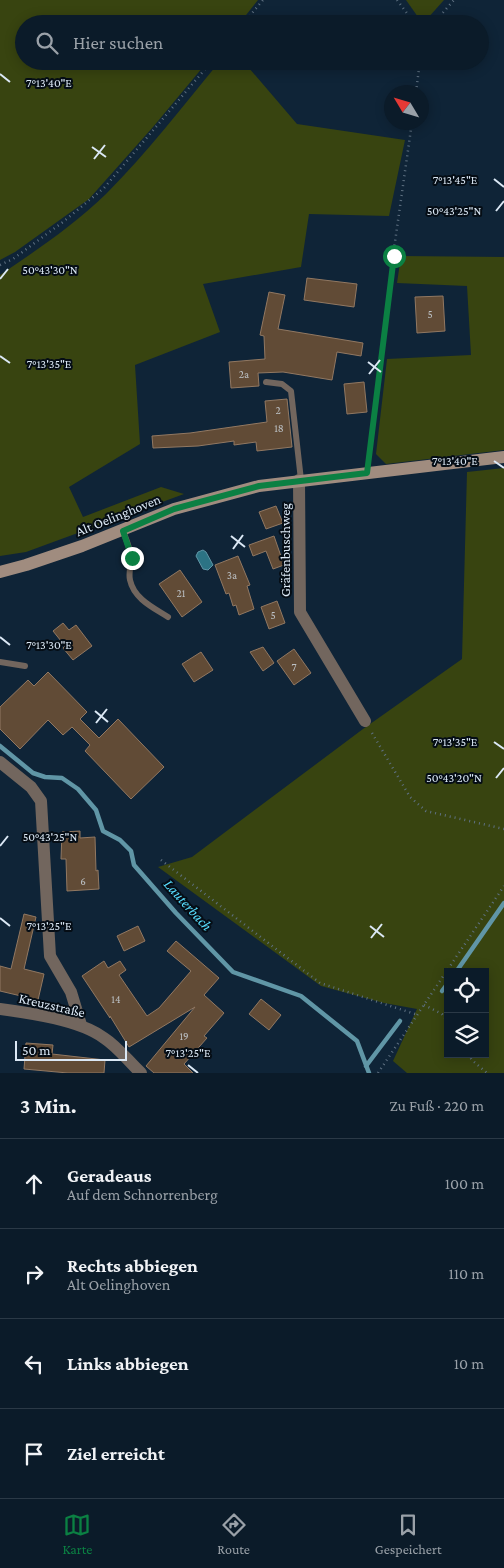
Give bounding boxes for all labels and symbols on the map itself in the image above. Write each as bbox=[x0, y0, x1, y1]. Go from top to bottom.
text: 7°13'40"E bbox=[26, 76, 72, 90]
north arrow bbox=[384, 85, 429, 130]
text: 7°13'45"E bbox=[433, 173, 478, 187]
text: 50°43'25"N bbox=[427, 204, 481, 218]
route start bbox=[383, 245, 406, 268]
text: 50°43'30"N bbox=[22, 263, 78, 277]
house number: 5 bbox=[427, 308, 433, 320]
text: 7°13'35"E bbox=[27, 357, 72, 371]
house number: 2a bbox=[239, 368, 249, 380]
house number: 2 bbox=[275, 404, 281, 416]
house number: 18 bbox=[274, 422, 284, 434]
text: 7°13'40"E bbox=[432, 454, 478, 468]
street label: Alt Oelinghoven bbox=[73, 490, 163, 539]
street label: Gräfenbuschweg bbox=[277, 503, 293, 597]
route end bbox=[121, 547, 144, 570]
house number: 3a bbox=[227, 569, 237, 581]
house number: 21 bbox=[177, 587, 186, 599]
house number: 5 bbox=[270, 609, 276, 621]
text: 7°13'30"E bbox=[26, 638, 72, 652]
house number: 7 bbox=[291, 661, 297, 673]
text: 7°13'35"E bbox=[433, 735, 478, 749]
text: 50°43'20"N bbox=[426, 771, 482, 785]
text: 50°43'25"N bbox=[23, 830, 77, 844]
house number: 6 bbox=[80, 875, 86, 887]
water label: Lauterbach bbox=[161, 876, 215, 934]
text: 7°13'25"E bbox=[27, 919, 72, 933]
street label: Kreuzstraße bbox=[17, 990, 87, 1020]
house number: 14 bbox=[111, 993, 121, 1005]
house number: 19 bbox=[179, 1030, 189, 1042]
scale bar bbox=[15, 1038, 128, 1061]
text: 7°13'25"E bbox=[166, 1046, 211, 1060]

